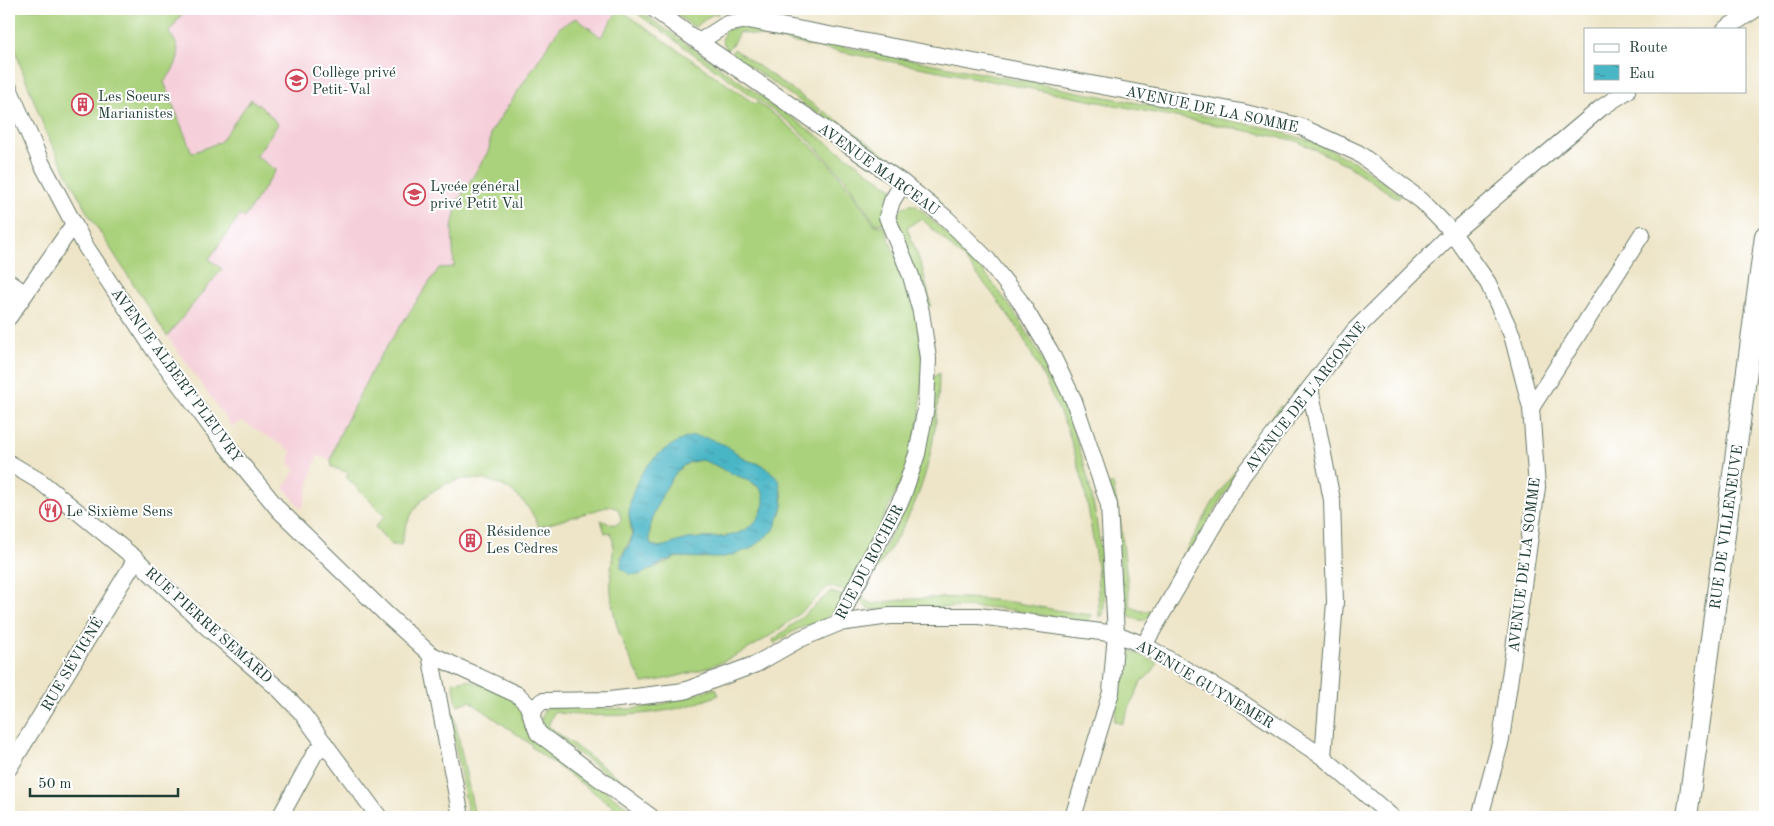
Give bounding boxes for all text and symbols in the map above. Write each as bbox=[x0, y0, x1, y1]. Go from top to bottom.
legend bbox=[1584, 28, 1746, 92]
text: Route bbox=[1629, 41, 1667, 56]
place label: Collège privé Petit-Val bbox=[312, 66, 396, 98]
text: Eau bbox=[1629, 67, 1655, 82]
school or university icon: Collège privé Petit-Val bbox=[284, 69, 308, 93]
street label: AVENUE DE LA SOMME bbox=[1124, 85, 1299, 136]
place label: Les Soeurs Marianistes bbox=[98, 90, 173, 122]
building icon: Les Soeurs Marianistes bbox=[70, 93, 94, 117]
street label: AVENUE MARCEAU bbox=[815, 121, 942, 219]
place label: Lycée général privé Petit Val bbox=[430, 180, 523, 212]
school or university icon: Lycée général privé Petit Val bbox=[402, 183, 426, 207]
street label: AVENUE ALBERT PLEUVRY bbox=[108, 286, 244, 466]
street label: AVENUE DE L'ARGONNE bbox=[1243, 320, 1369, 476]
street label: RUE DE VILLENEUVE bbox=[1708, 444, 1746, 611]
street label: AVENUE DE LA SOMME bbox=[1507, 477, 1544, 653]
restaurant icon: Le Sixième Sens bbox=[38, 499, 62, 523]
street label: RUE DU ROCHER bbox=[834, 503, 907, 623]
place label: Le Sixième Sens bbox=[66, 505, 173, 520]
place label: Résidence Les Cèdres bbox=[486, 525, 558, 557]
building icon: Résidence Les Cèdres bbox=[458, 528, 482, 552]
street label: RUE PIERRE SEMARD bbox=[142, 565, 274, 687]
street label: RUE SÉVIGNÉ bbox=[37, 614, 107, 714]
street label: AVENUE GUYNEMER bbox=[1133, 638, 1276, 732]
scale bar bbox=[30, 766, 178, 798]
text: 50 m bbox=[38, 777, 72, 792]

